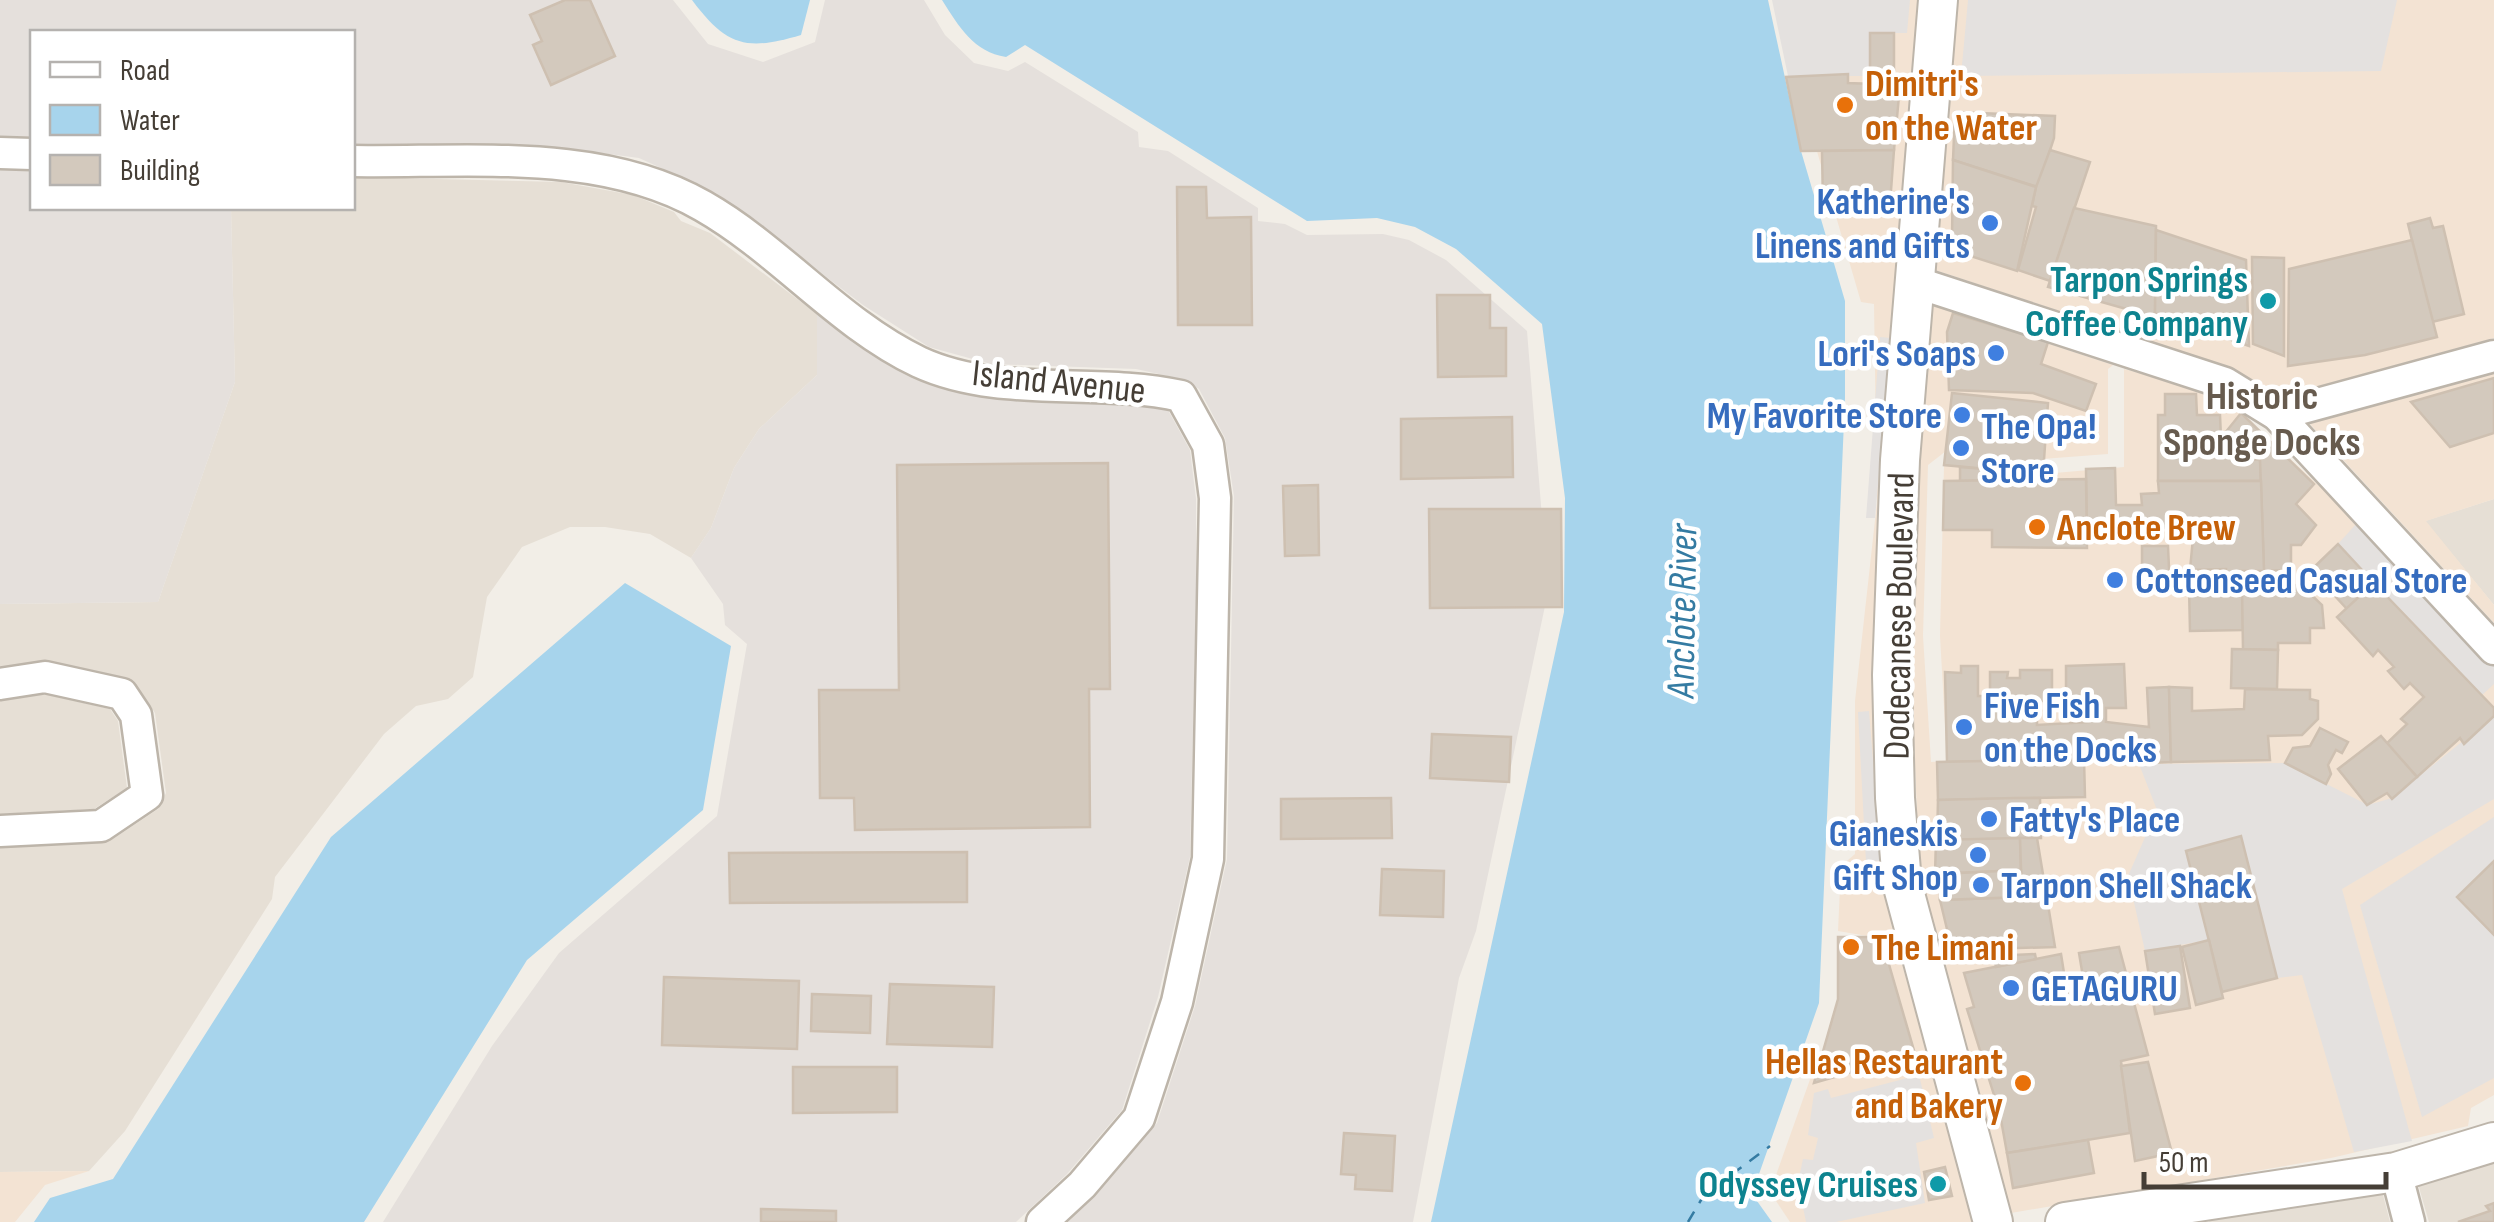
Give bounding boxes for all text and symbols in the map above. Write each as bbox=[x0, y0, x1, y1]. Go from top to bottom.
legend bbox=[30, 30, 355, 210]
text: Road bbox=[120, 53, 170, 89]
place label: Dimitri's on the Water bbox=[1865, 62, 2037, 151]
marker: Dimitri's on the Water bbox=[1834, 94, 1856, 116]
text: Water bbox=[120, 103, 180, 139]
text: Building bbox=[120, 153, 200, 189]
place label: Katherine's Linens and Gifts bbox=[1755, 180, 1970, 269]
marker: Katherine's Linens and Gifts bbox=[1979, 212, 2001, 234]
place label: Tarpon Springs Coffee Company bbox=[2025, 258, 2248, 347]
marker: Tarpon Springs Coffee Company bbox=[2257, 290, 2279, 312]
place label: Lori's Soaps bbox=[1818, 332, 1976, 377]
marker: Lori's Soaps bbox=[1985, 342, 2007, 364]
street label: Island Avenue bbox=[970, 351, 1148, 414]
district label: Historic Sponge Docks bbox=[2163, 373, 2361, 467]
place label: My Favorite Store bbox=[1707, 394, 1942, 439]
marker: My Favorite Store bbox=[1951, 404, 1973, 426]
place label: The Opa! Store bbox=[1981, 405, 2097, 494]
marker: The Opa! Store bbox=[1950, 437, 1972, 459]
street label: Dodecanese Boulevard bbox=[1874, 472, 1925, 760]
place label: Anclote Brew bbox=[2056, 506, 2236, 551]
marker: Anclote Brew bbox=[2026, 516, 2048, 538]
water label: Anclote River bbox=[1657, 522, 1709, 700]
place label: Cottonseed Casual Store bbox=[2135, 559, 2467, 604]
marker: Cottonseed Casual Store bbox=[2104, 569, 2126, 591]
place label: Five Fish on the Docks bbox=[1984, 684, 2157, 773]
marker: Five Fish on the Docks bbox=[1953, 716, 1975, 738]
place label: Fatty's Place bbox=[2009, 798, 2180, 843]
marker: Fatty's Place bbox=[1978, 808, 2000, 830]
place label: Gianeskis Gift Shop bbox=[1829, 812, 1958, 901]
marker: Gianeskis Gift Shop bbox=[1967, 844, 1989, 866]
place label: Tarpon Shell Shack bbox=[2001, 864, 2252, 909]
marker: Tarpon Shell Shack bbox=[1970, 874, 1992, 896]
place label: The Limani bbox=[1871, 926, 2014, 971]
marker: The Limani bbox=[1840, 936, 1862, 958]
place label: GETAGURU bbox=[2031, 967, 2178, 1012]
marker: GETAGURU bbox=[2000, 977, 2022, 999]
place label: Hellas Restaurant and Bakery bbox=[1765, 1040, 2003, 1129]
marker: Hellas Restaurant and Bakery bbox=[2012, 1072, 2034, 1094]
scale bar bbox=[2144, 1127, 2386, 1189]
text: 50 m bbox=[2159, 1145, 2208, 1181]
place label: Odyssey Cruises bbox=[1699, 1163, 1918, 1208]
marker: Odyssey Cruises bbox=[1927, 1173, 1949, 1195]

